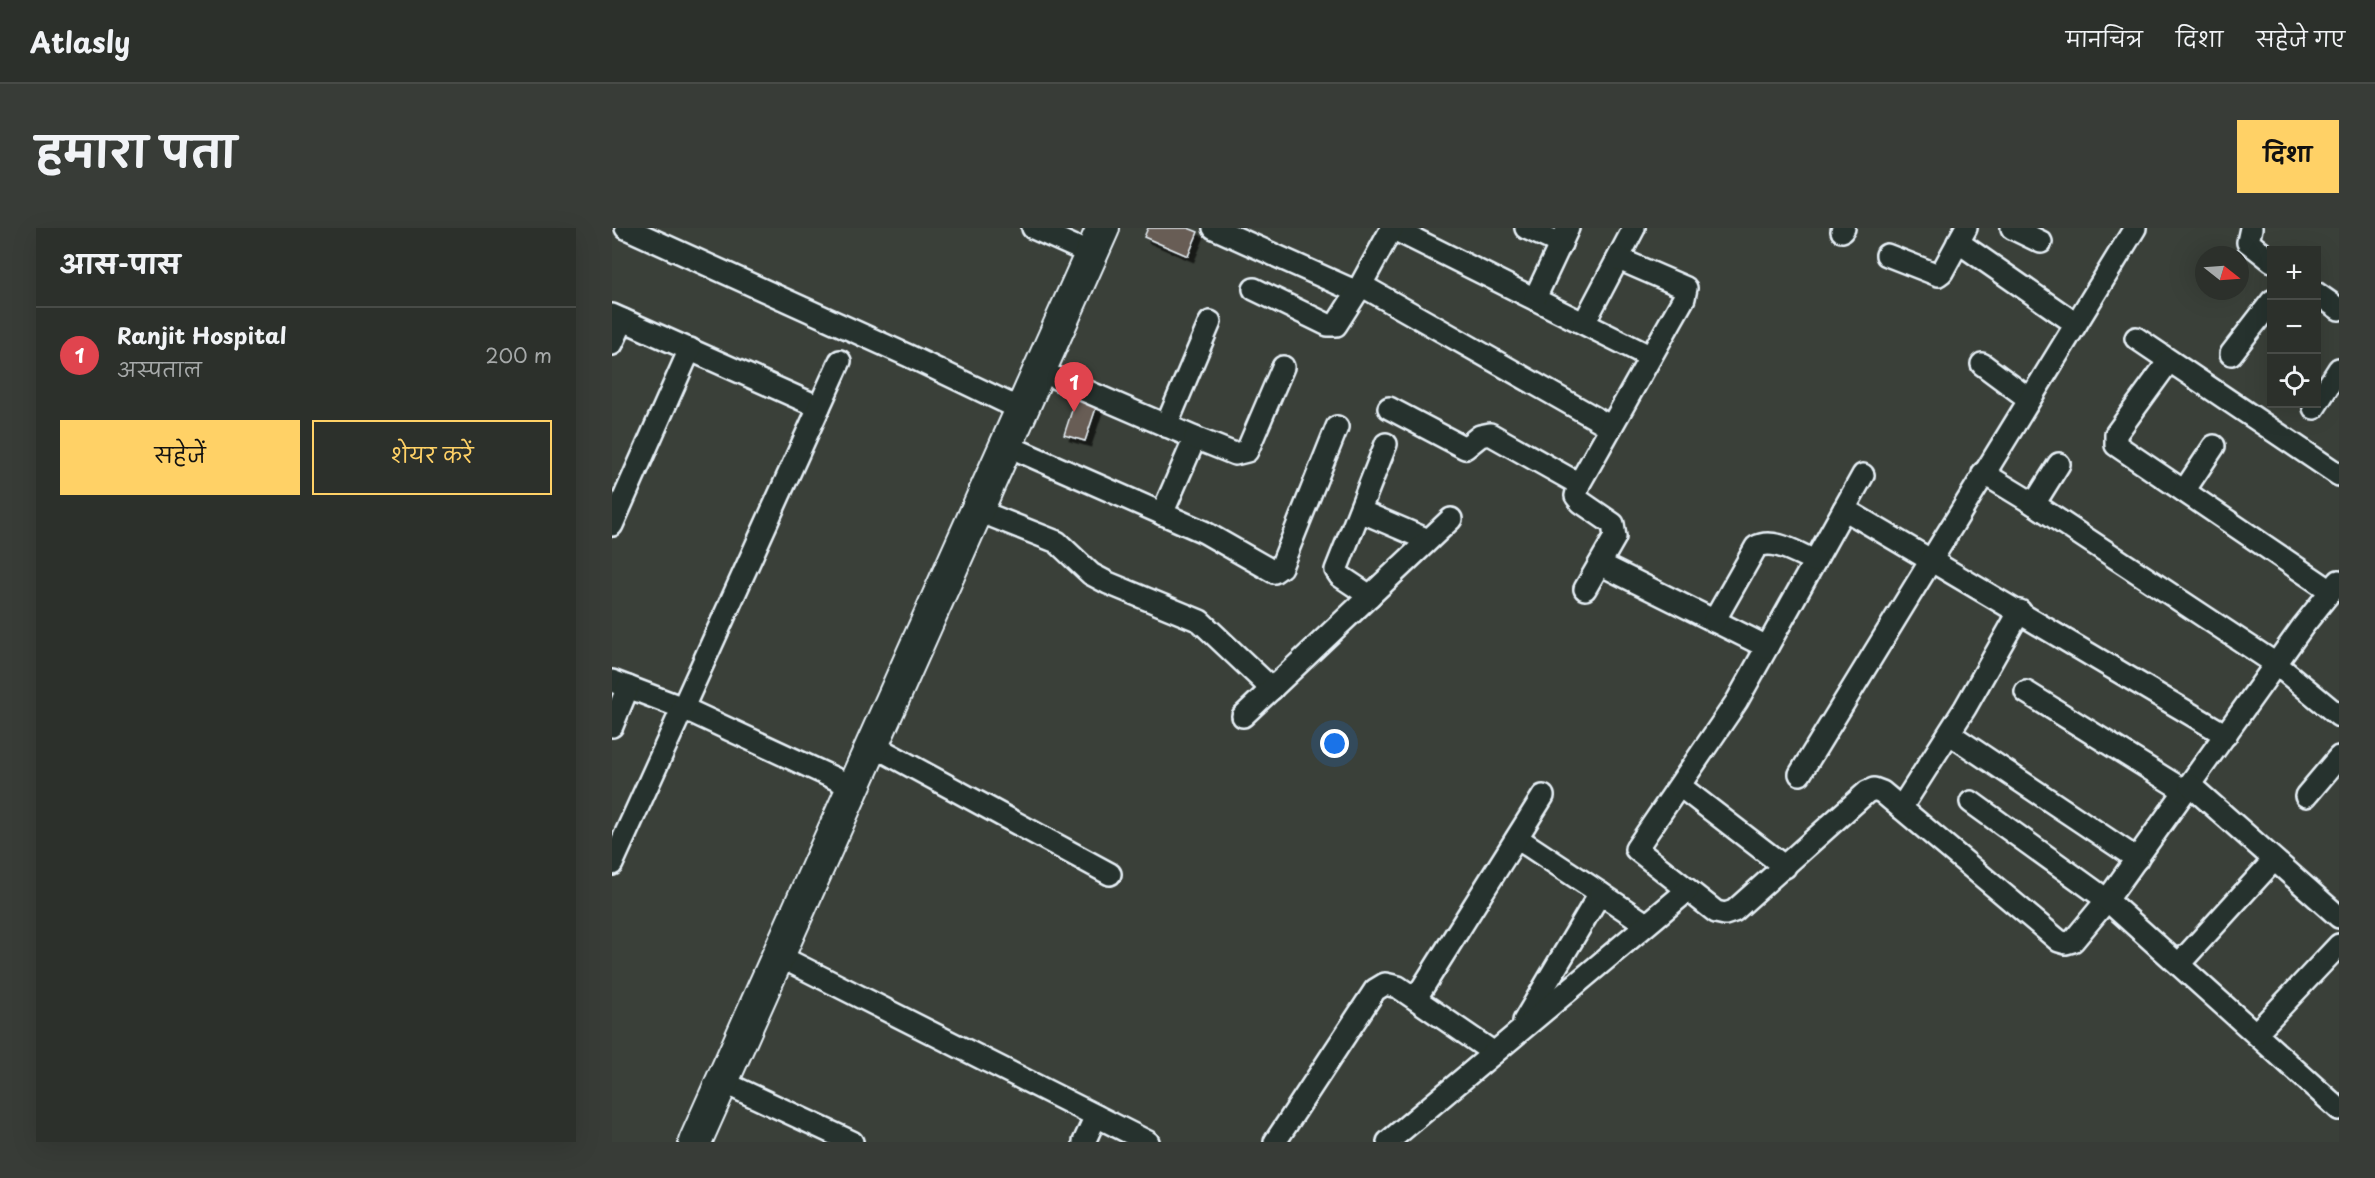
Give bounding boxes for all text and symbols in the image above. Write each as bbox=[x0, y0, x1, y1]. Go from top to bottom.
text: Atlasly bbox=[30, 20, 130, 63]
text: मानचित्र bbox=[2066, 22, 2143, 54]
text: दिशा bbox=[2176, 22, 2223, 54]
text: सहेजे गए bbox=[2256, 22, 2345, 54]
text: हमारा पता bbox=[36, 118, 236, 181]
button: दिशा bbox=[2237, 120, 2339, 193]
text: आस-पास bbox=[60, 244, 180, 283]
north arrow bbox=[2195, 246, 2249, 300]
map controls bbox=[2267, 246, 2321, 408]
button: + bbox=[2267, 246, 2321, 300]
button: − bbox=[2267, 300, 2321, 354]
text: Ranjit Hospital bbox=[117, 318, 287, 351]
text: 1 bbox=[75, 340, 84, 370]
text: 200 m bbox=[485, 340, 552, 370]
text: अस्पताल bbox=[117, 354, 202, 384]
button: locate bbox=[2267, 354, 2321, 408]
pin: 1 bbox=[1054, 362, 1094, 412]
button: सहेजें bbox=[60, 420, 300, 495]
button: शेयर करें bbox=[312, 420, 552, 495]
your location bbox=[1320, 729, 1349, 758]

